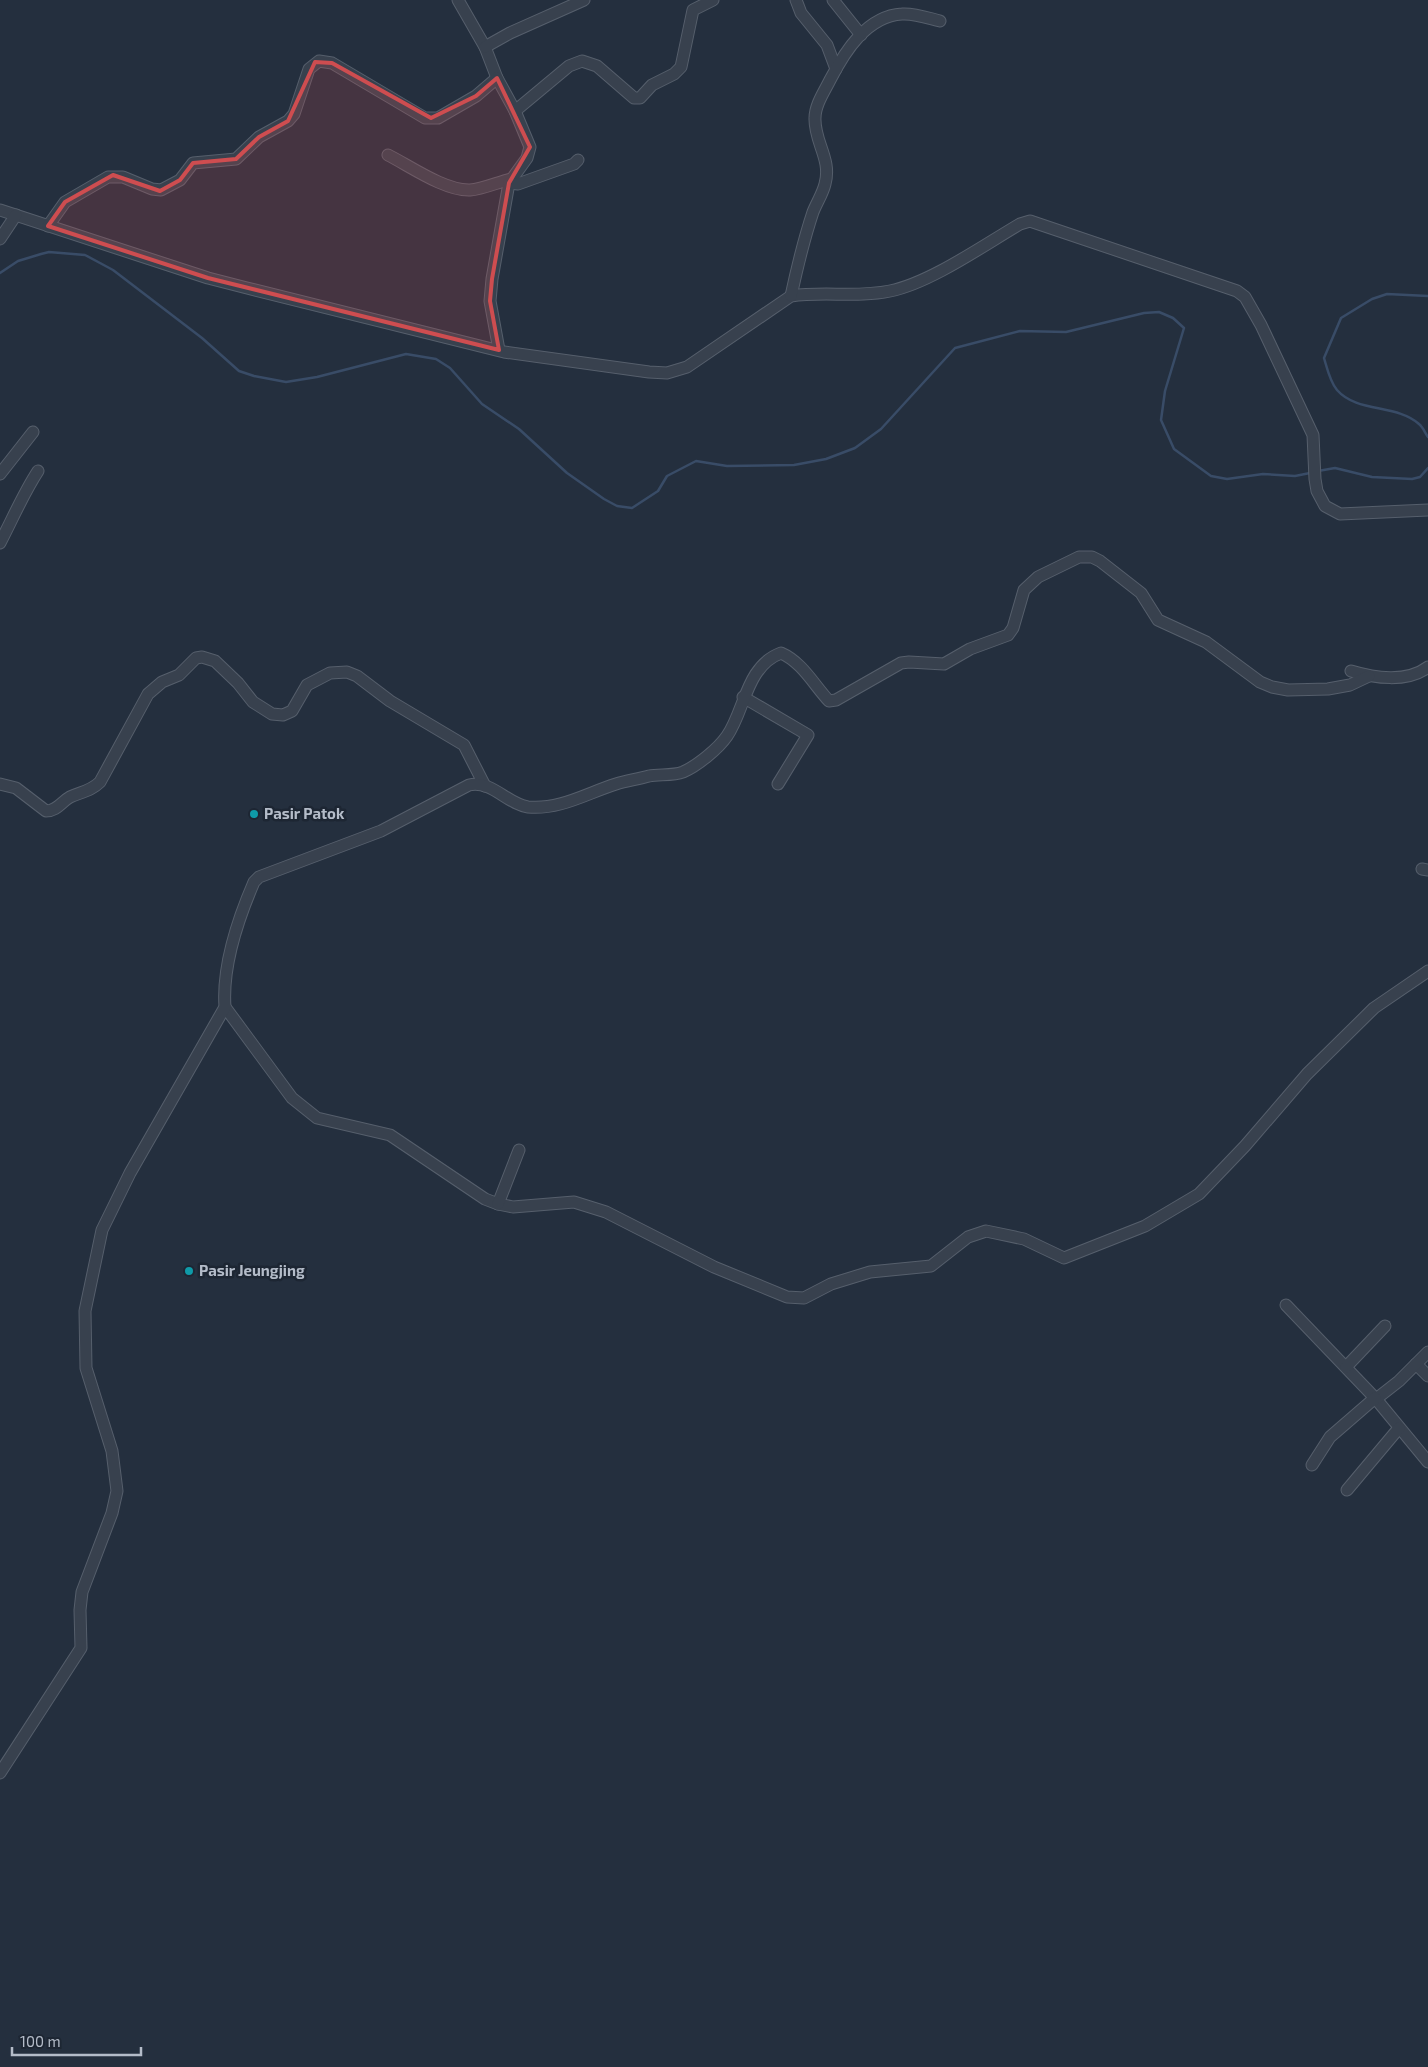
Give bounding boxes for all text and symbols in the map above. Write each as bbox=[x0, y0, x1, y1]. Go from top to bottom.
place label: Pasir Patok bbox=[264, 804, 345, 822]
marker: Pasir Patok bbox=[248, 808, 260, 820]
place label: Pasir Jeungjing bbox=[199, 1261, 305, 1279]
marker: Pasir Jeungjing bbox=[183, 1265, 195, 1277]
scale bar bbox=[12, 2024, 141, 2056]
text: 100 m bbox=[20, 2032, 61, 2050]

